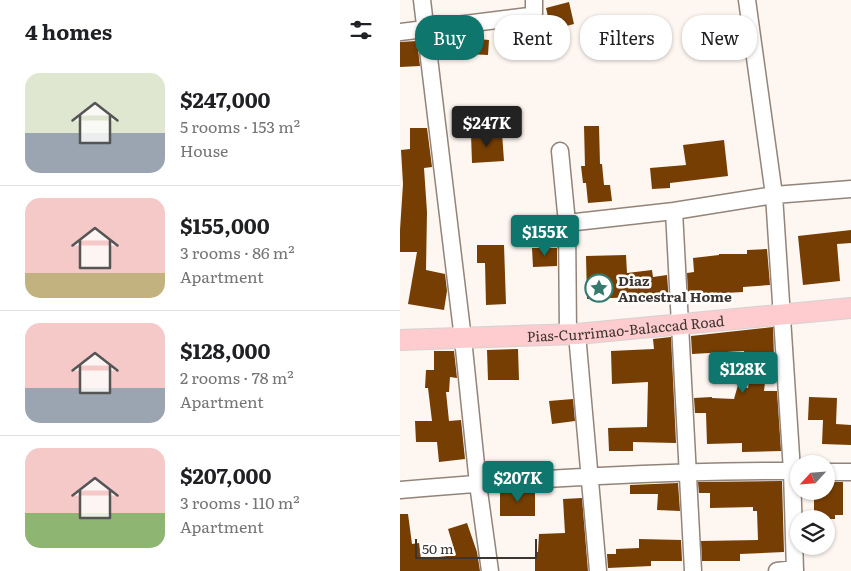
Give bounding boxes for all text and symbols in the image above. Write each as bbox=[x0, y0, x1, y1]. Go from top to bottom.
text: 4 homes bbox=[25, 15, 112, 46]
chip: Buy bbox=[415, 15, 484, 60]
chip: Rent bbox=[494, 15, 570, 60]
chip: Filters bbox=[580, 15, 672, 60]
chip: New bbox=[682, 15, 757, 60]
icon: filters bbox=[347, 16, 375, 44]
text: $247,000 bbox=[180, 83, 271, 114]
icon: home bbox=[65, 93, 125, 153]
pin: $247K bbox=[452, 106, 522, 148]
text: $247K bbox=[463, 110, 511, 134]
text: 5 rooms · 153 m² bbox=[180, 114, 300, 138]
text: House bbox=[180, 138, 228, 162]
text: $155,000 bbox=[180, 209, 270, 240]
pin: $155K bbox=[510, 214, 580, 257]
icon: home bbox=[65, 218, 125, 278]
text: $155K bbox=[522, 219, 568, 243]
text: 3 rooms · 86 m² bbox=[180, 240, 295, 264]
text: Apartment bbox=[180, 264, 264, 288]
place label: Diaz Ancestral Home bbox=[618, 270, 732, 306]
place icon: Diaz Ancestral Home bbox=[584, 273, 614, 303]
street label: Pias-Currimao-Balaccad Road bbox=[526, 310, 726, 346]
text: $128,000 bbox=[180, 334, 271, 365]
icon: home bbox=[65, 343, 125, 403]
pin: $128K bbox=[708, 352, 778, 394]
text: $128K bbox=[720, 356, 766, 380]
text: 2 rooms · 78 m² bbox=[180, 365, 294, 389]
text: Apartment bbox=[180, 389, 264, 413]
north arrow bbox=[790, 455, 835, 500]
map controls bbox=[790, 455, 835, 555]
text: $207,000 bbox=[180, 459, 271, 490]
pin: $207K bbox=[483, 460, 553, 503]
text: $207K bbox=[493, 465, 543, 489]
icon: home bbox=[65, 468, 125, 528]
text: 3 rooms · 110 m² bbox=[180, 490, 300, 514]
button: layers bbox=[790, 510, 835, 555]
text: Apartment bbox=[180, 514, 264, 538]
scale bar bbox=[415, 536, 538, 559]
text: 50 m bbox=[422, 538, 454, 558]

